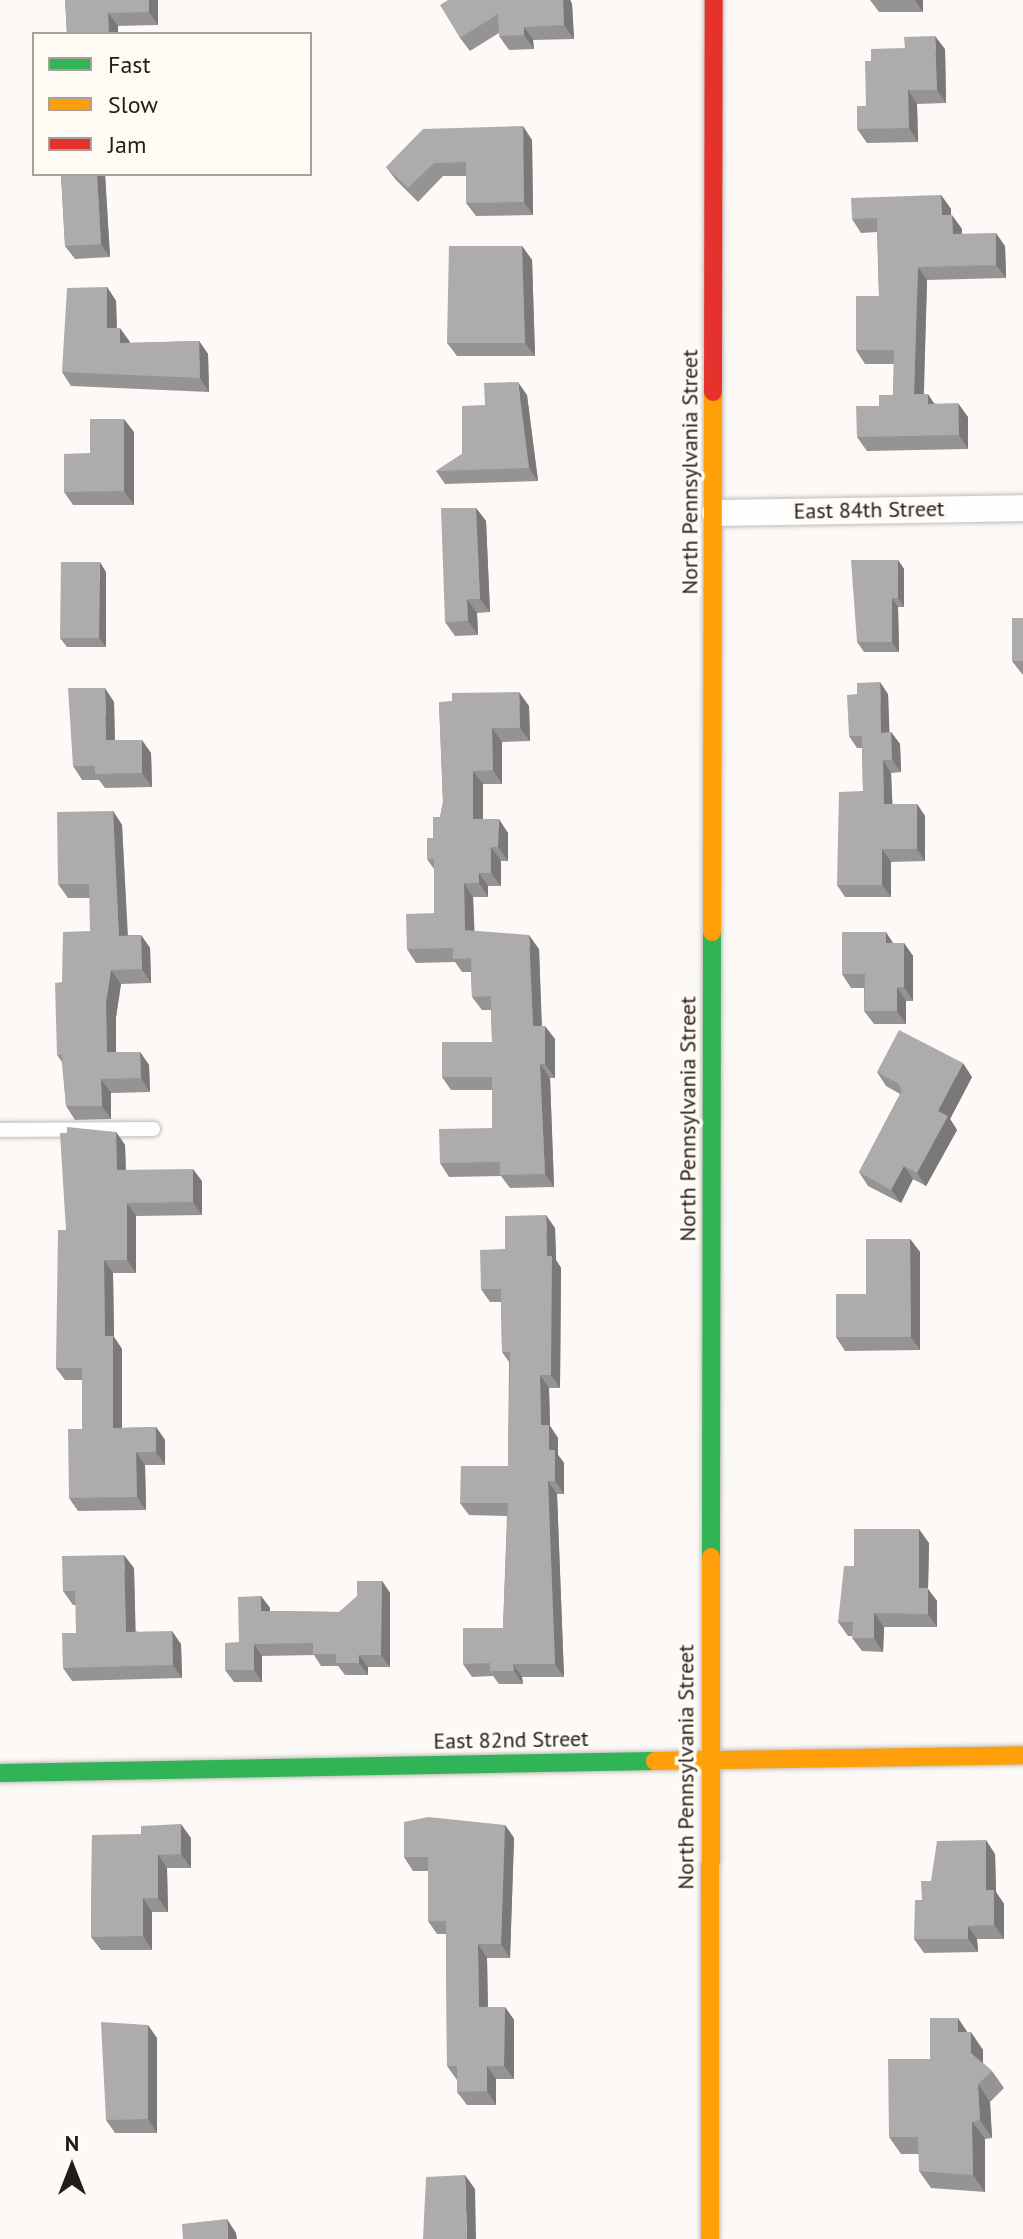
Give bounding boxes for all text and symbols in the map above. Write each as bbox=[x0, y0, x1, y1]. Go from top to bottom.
legend bbox=[32, 32, 312, 176]
text: Fast bbox=[108, 49, 151, 80]
text: Slow bbox=[108, 89, 158, 120]
text: Jam bbox=[108, 129, 146, 160]
street label: North Pennsylvania Street bbox=[677, 349, 703, 595]
street label: East 84th Street bbox=[793, 495, 945, 525]
street label: North Pennsylvania Street bbox=[675, 996, 701, 1242]
street label: North Pennsylvania Street bbox=[673, 1644, 699, 1890]
street label: East 82nd Street bbox=[433, 1725, 589, 1755]
north arrow bbox=[32, 2127, 112, 2207]
text: N bbox=[65, 2129, 79, 2157]

